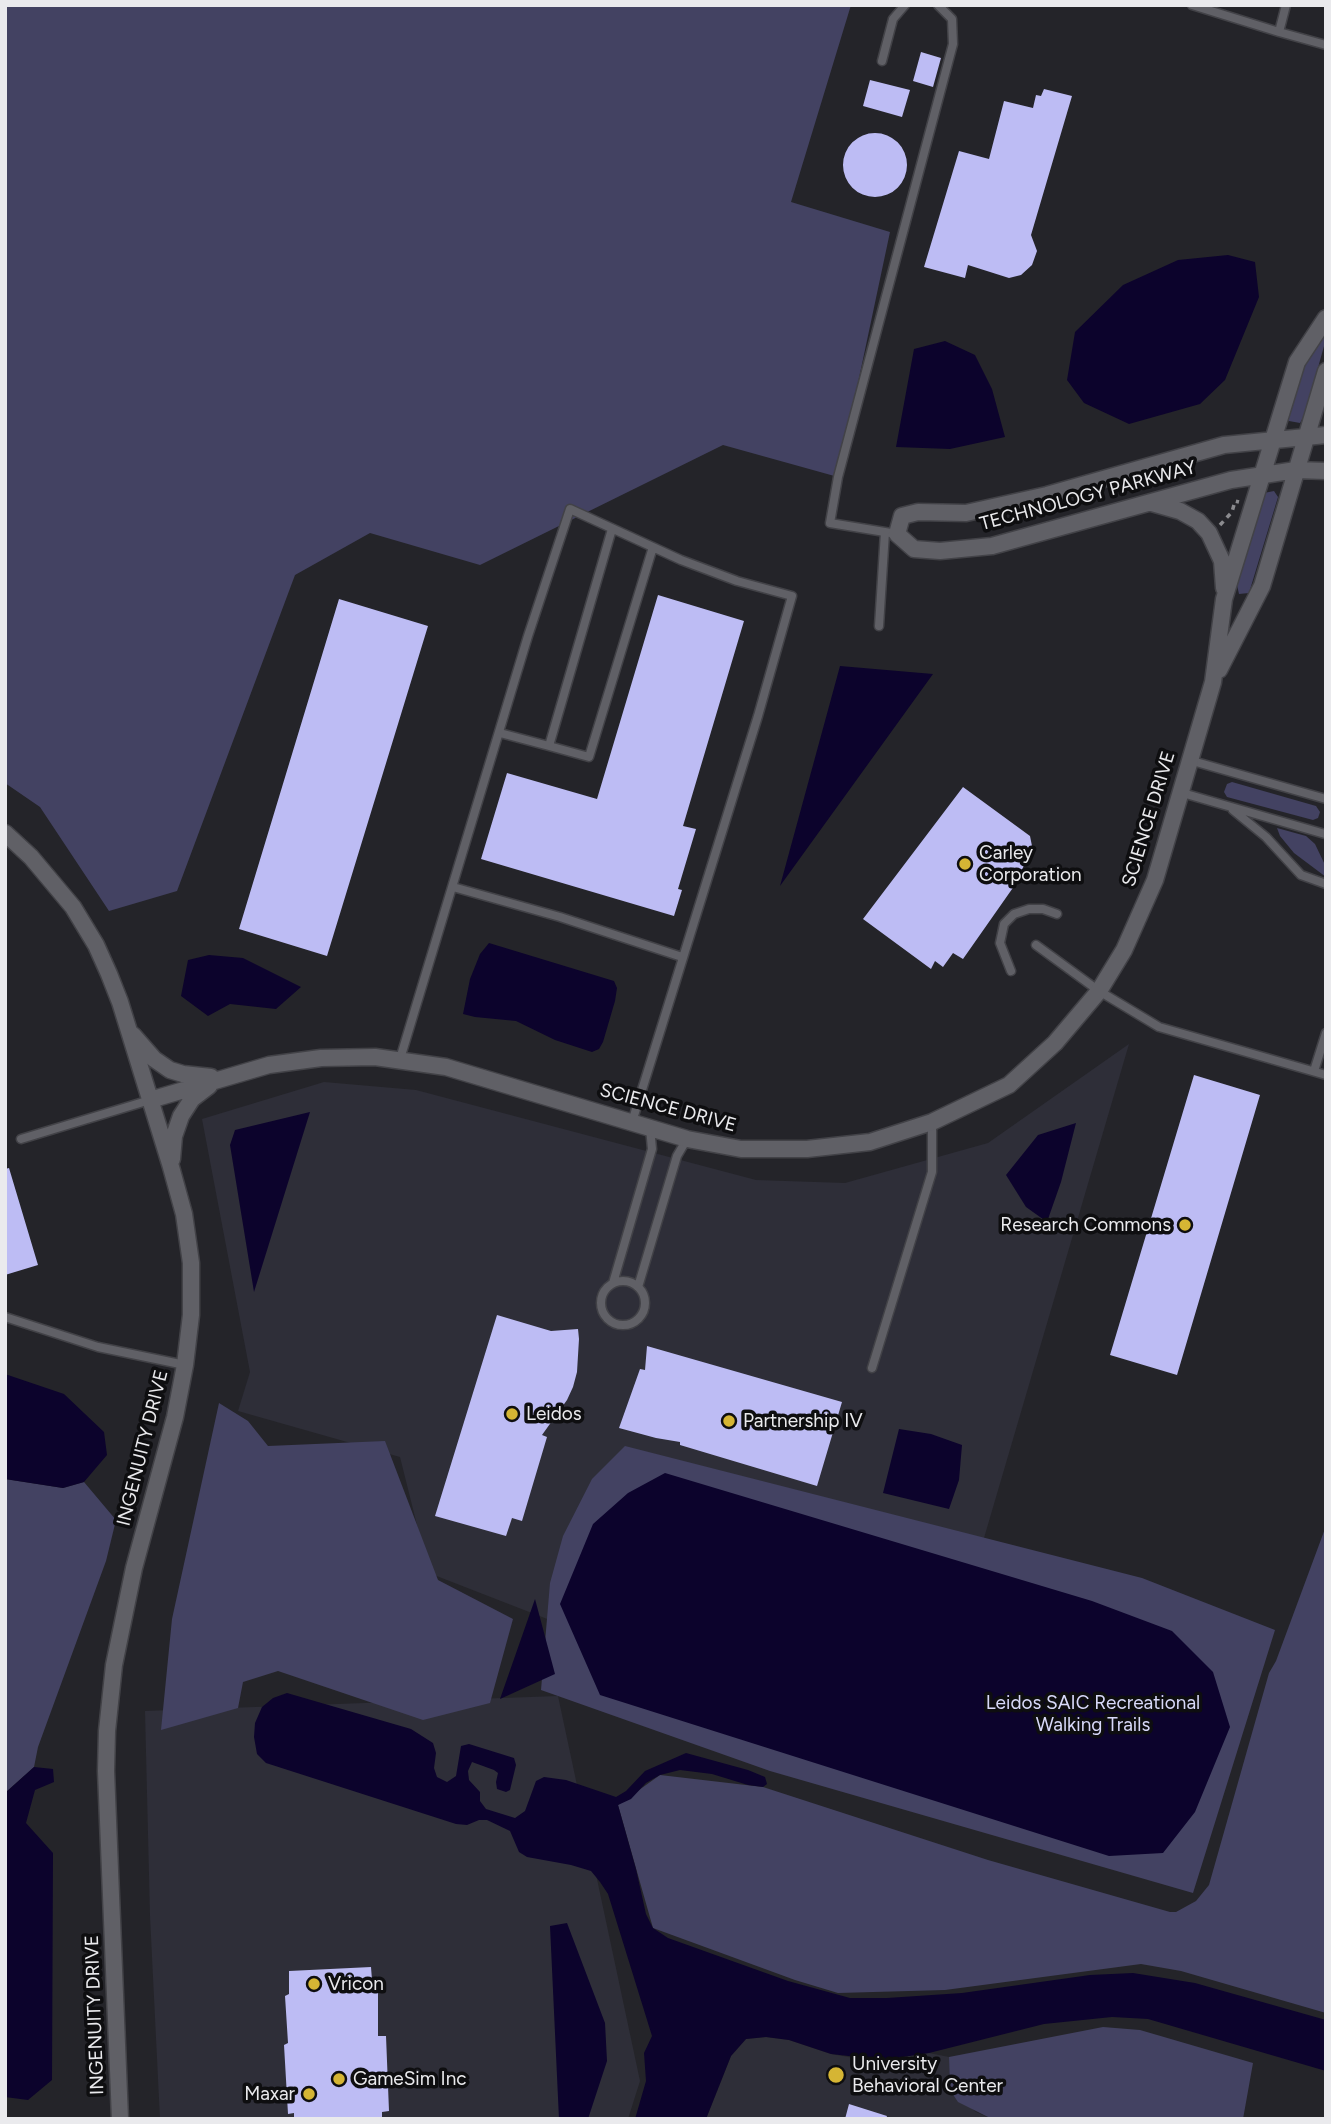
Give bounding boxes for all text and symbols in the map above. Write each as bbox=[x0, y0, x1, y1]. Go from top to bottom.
street label: TECHNOLOGY PARKWAY bbox=[977, 456, 1199, 536]
street label: SCIENCE DRIVE bbox=[1118, 748, 1180, 890]
place label: Carley Corporation bbox=[979, 842, 1082, 886]
marker: Carley Corporation bbox=[957, 856, 973, 872]
street label: SCIENCE DRIVE bbox=[597, 1079, 739, 1137]
place label: Research Commons bbox=[1000, 1214, 1171, 1236]
marker: Research Commons bbox=[1177, 1217, 1193, 1233]
street label: INGENUITY DRIVE bbox=[113, 1368, 173, 1528]
place label: Leidos bbox=[526, 1403, 582, 1425]
marker: Leidos bbox=[504, 1406, 520, 1422]
place label: Partnership IV bbox=[743, 1410, 863, 1432]
marker: Partnership IV bbox=[721, 1413, 737, 1429]
park label: Leidos SAIC Recreational Walking Trails bbox=[986, 1692, 1200, 1736]
street label: INGENUITY DRIVE bbox=[81, 1935, 109, 2095]
place label: Vricon bbox=[328, 1973, 384, 1995]
marker: Vricon bbox=[306, 1976, 322, 1992]
place label: University Behavioral Center bbox=[852, 2053, 1003, 2097]
marker: University Behavioral Center bbox=[826, 2065, 846, 2085]
place label: GameSim Inc bbox=[353, 2068, 467, 2090]
marker: GameSim Inc bbox=[331, 2071, 347, 2087]
place label: Maxar bbox=[244, 2083, 295, 2105]
marker: Maxar bbox=[301, 2086, 317, 2102]

